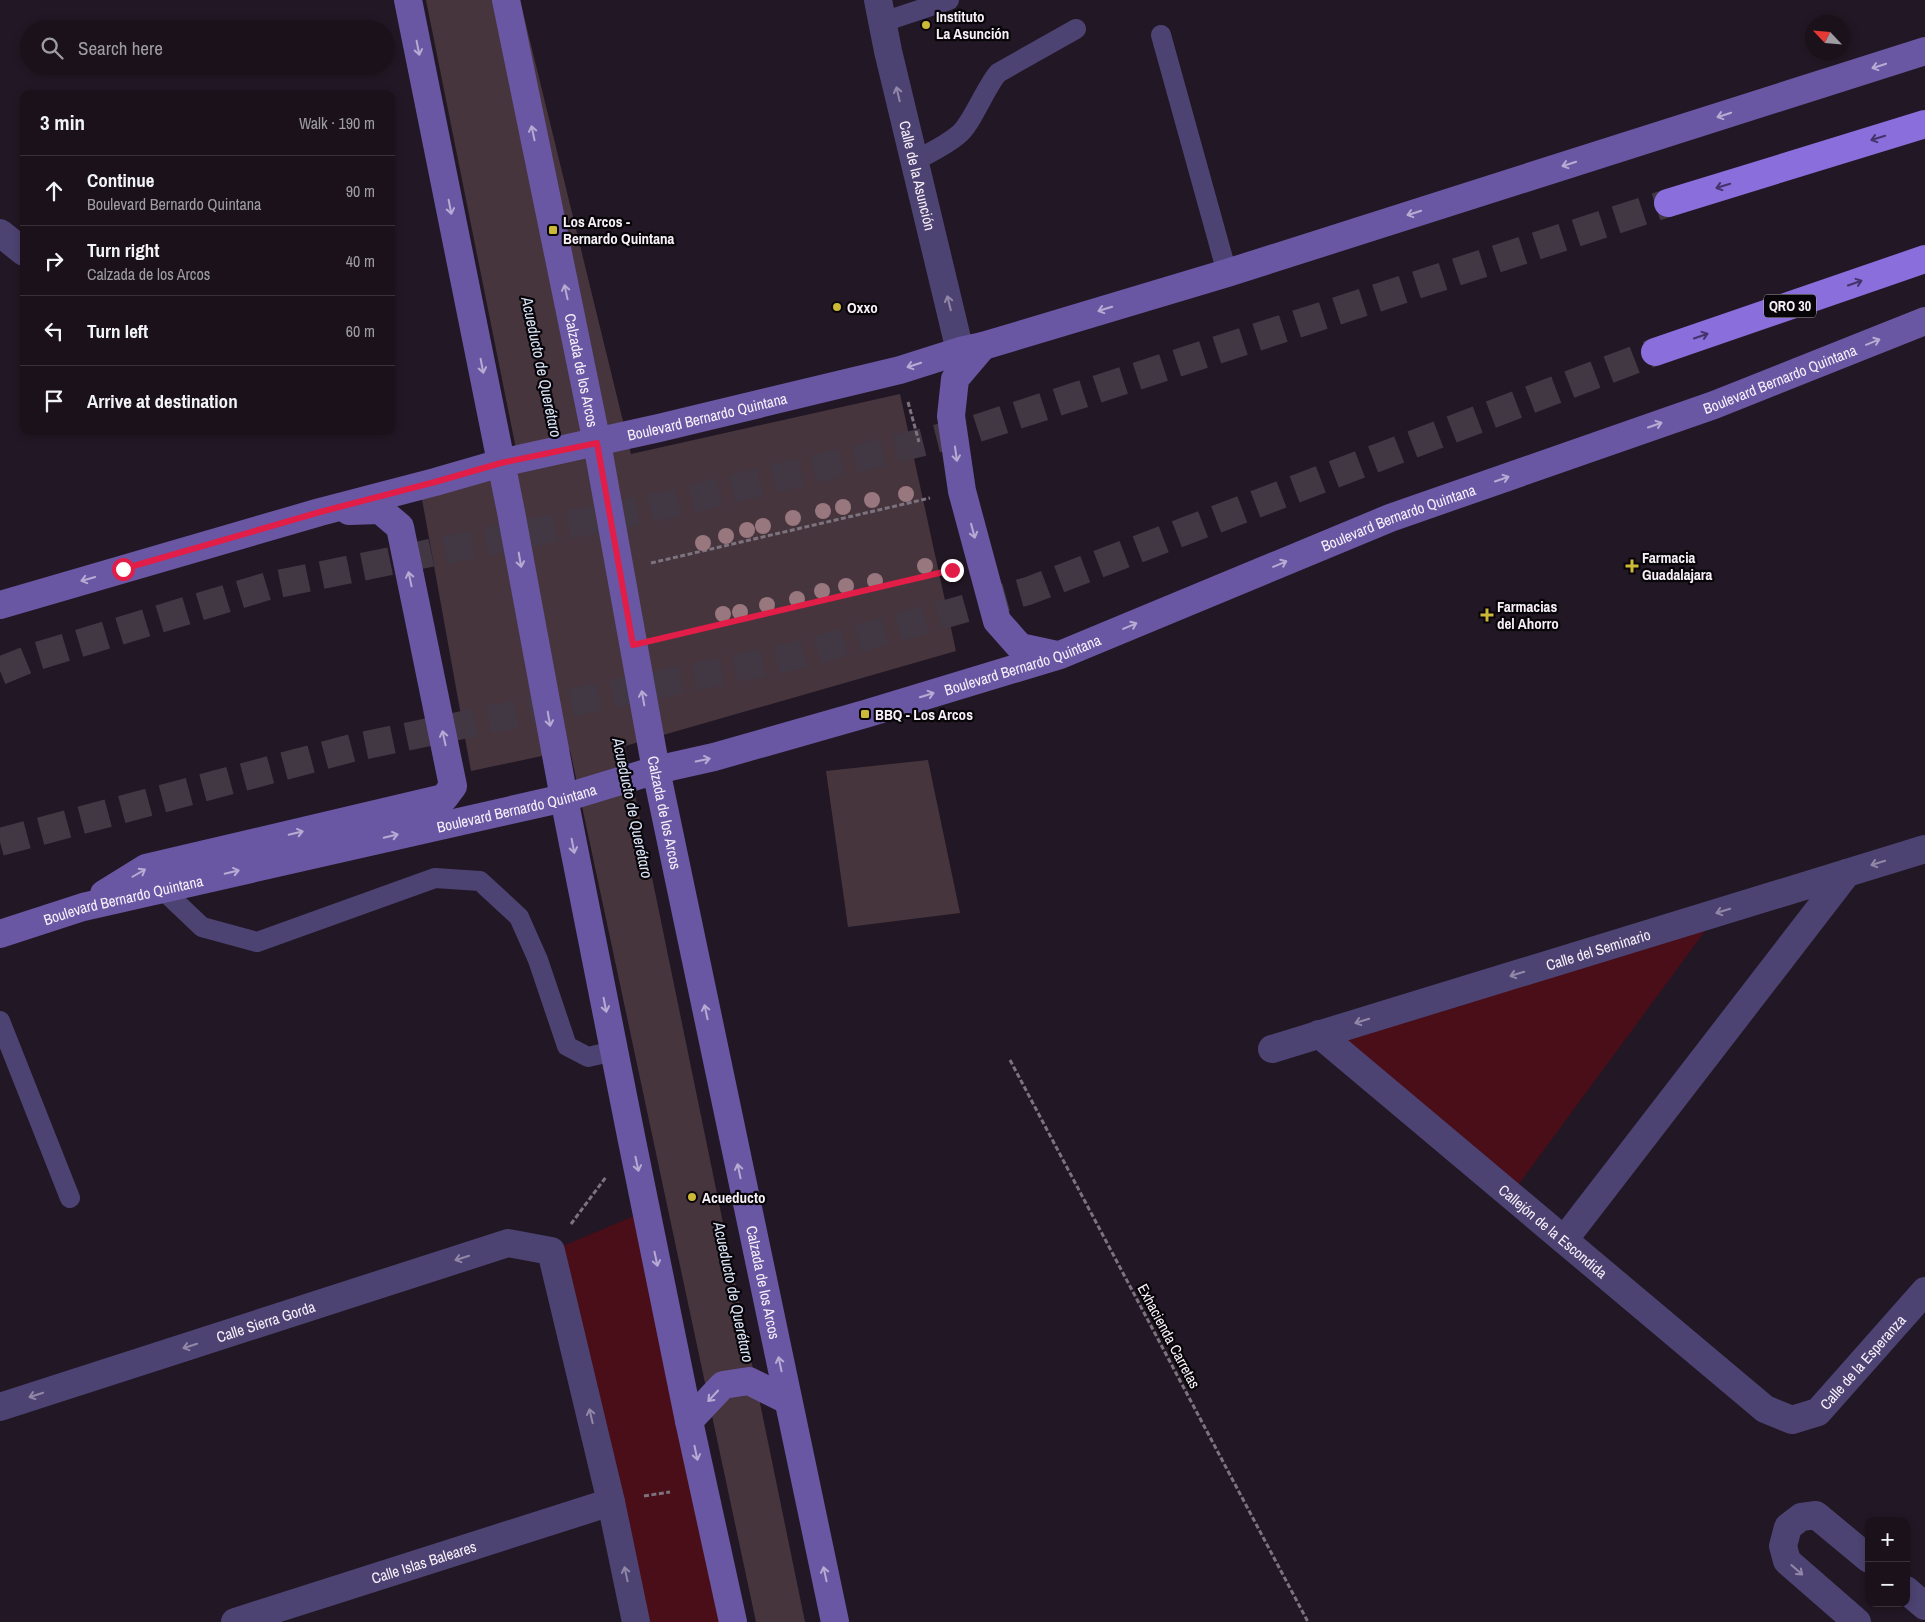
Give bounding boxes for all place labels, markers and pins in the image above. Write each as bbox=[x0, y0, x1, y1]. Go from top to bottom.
place label: Instituto La Asunción bbox=[936, 6, 1009, 44]
marker: Instituto La Asunción bbox=[920, 19, 932, 31]
place label: Los Arcos - Bernardo Quintana bbox=[563, 211, 675, 249]
marker: Los Arcos - Bernardo Quintana bbox=[547, 224, 559, 236]
place label: Oxxo bbox=[847, 297, 878, 318]
marker: Oxxo bbox=[831, 301, 843, 313]
place label: Farmacia Guadalajara bbox=[1642, 547, 1713, 585]
marker: Farmacia Guadalajara bbox=[1626, 560, 1638, 572]
place label: Farmacias del Ahorro bbox=[1497, 596, 1559, 634]
marker: Farmacias del Ahorro bbox=[1481, 609, 1493, 621]
place label: BBQ - Los Arcos bbox=[875, 704, 973, 725]
marker: BBQ - Los Arcos bbox=[859, 708, 871, 720]
place label: Acueducto bbox=[702, 1187, 766, 1208]
marker: Acueducto bbox=[686, 1191, 698, 1203]

